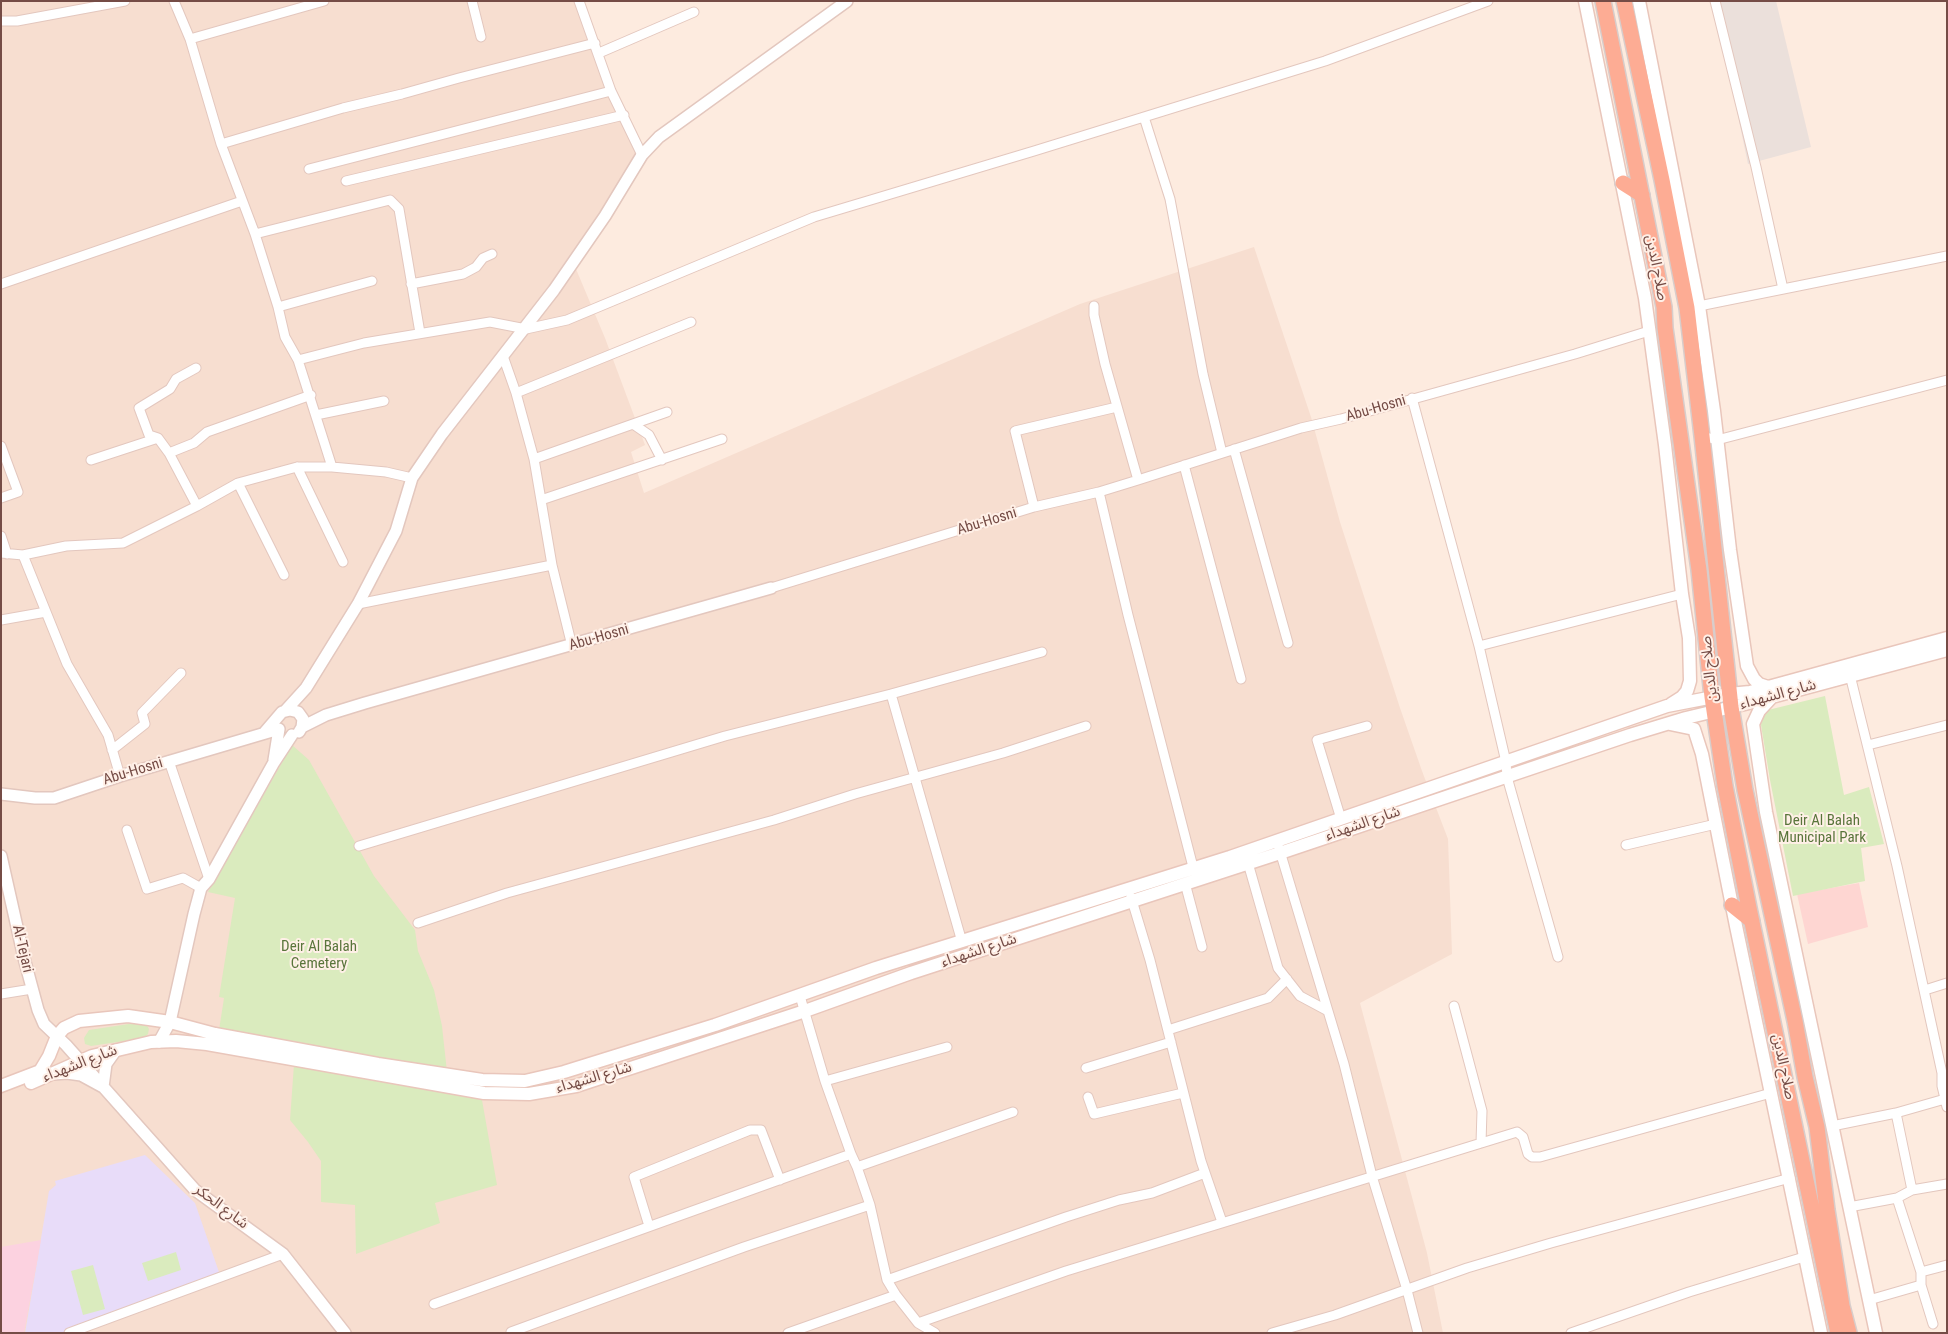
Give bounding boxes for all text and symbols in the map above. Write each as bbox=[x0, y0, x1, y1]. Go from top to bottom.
street label: صلاح الدين bbox=[1641, 234, 1671, 302]
street label: Abu-Hosni bbox=[1344, 392, 1408, 426]
street label: Abu-Hosni bbox=[955, 504, 1019, 540]
street label: Abu-Hosni bbox=[567, 621, 631, 655]
street label: صلاح الدين bbox=[1698, 635, 1722, 703]
street label: شارع الشهداء bbox=[1738, 676, 1818, 714]
street label: Abu-Hosni bbox=[101, 754, 165, 790]
street label: شارع الشهداء bbox=[1323, 803, 1403, 845]
park label: Deir Al Balah Municipal Park bbox=[1778, 812, 1866, 847]
street label: Al-Tejari bbox=[8, 923, 36, 975]
street label: شارع الشهداء bbox=[939, 930, 1019, 972]
park label: Deir Al Balah Cemetery bbox=[281, 938, 357, 973]
street label: صلاح الدين bbox=[1767, 1033, 1799, 1101]
street label: شارع الشهداء bbox=[40, 1042, 120, 1086]
street label: شارع الشهداء bbox=[554, 1059, 634, 1097]
street label: شارع الحكر bbox=[190, 1181, 252, 1233]

